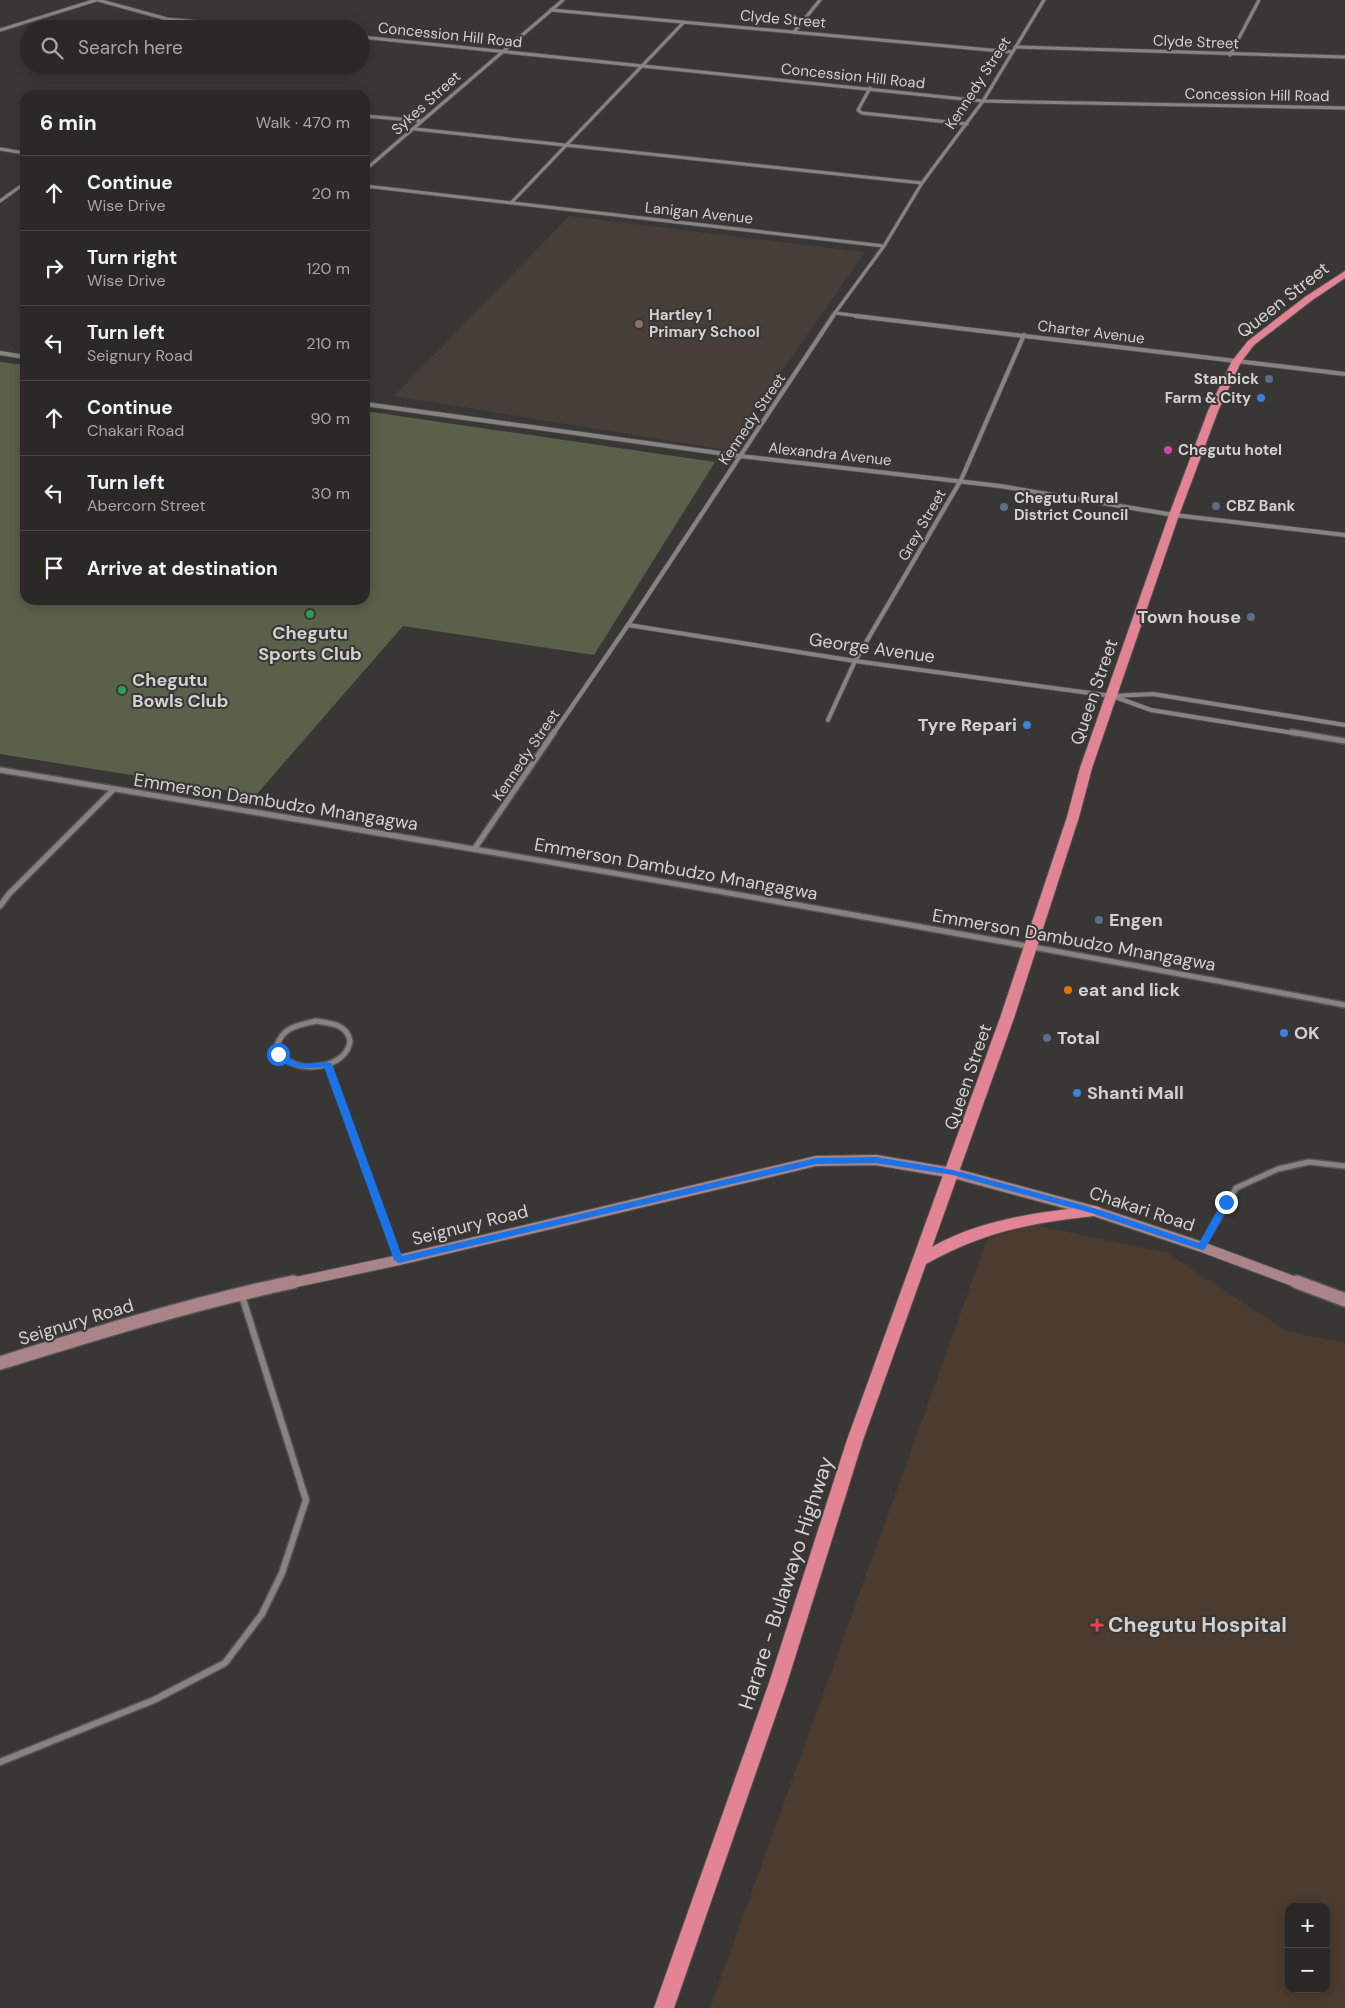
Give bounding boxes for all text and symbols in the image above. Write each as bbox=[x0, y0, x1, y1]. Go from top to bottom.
street label: Clyde Street bbox=[739, 5, 827, 33]
street label: Concession Hill Road bbox=[377, 17, 523, 53]
search box bbox=[20, 20, 370, 75]
street label: Clyde Street bbox=[1153, 31, 1240, 54]
street label: Kennedy Street bbox=[941, 33, 1016, 133]
icon: search bbox=[38, 34, 66, 62]
text: Search here bbox=[78, 35, 183, 60]
street label: Concession Hill Road bbox=[780, 58, 926, 94]
street label: Sykes Street bbox=[387, 67, 465, 139]
street label: Concession Hill Road bbox=[1184, 84, 1330, 106]
text: 6 min bbox=[40, 109, 97, 137]
text: Walk · 470 m bbox=[256, 112, 350, 133]
text: Continue bbox=[87, 170, 173, 195]
icon: ahead bbox=[40, 179, 68, 207]
text: 20 m bbox=[311, 183, 350, 204]
text: Wise Drive bbox=[87, 195, 166, 216]
street label: Lanigan Avenue bbox=[644, 197, 754, 229]
text: Turn right bbox=[87, 245, 177, 270]
icon: right bbox=[40, 254, 68, 282]
street label: Queen Street bbox=[1232, 256, 1334, 344]
text: 120 m bbox=[306, 258, 350, 279]
text: Wise Drive bbox=[87, 270, 166, 291]
place label: Hartley 1 Primary School bbox=[649, 305, 760, 342]
street label: Charter Avenue bbox=[1036, 316, 1146, 348]
marker: Hartley 1 Primary School bbox=[633, 318, 645, 330]
text: Turn left bbox=[87, 320, 165, 345]
icon: left bbox=[40, 329, 68, 357]
text: 210 m bbox=[306, 333, 350, 354]
text: Seignury Road bbox=[87, 345, 193, 366]
street label: Kennedy Street bbox=[714, 369, 790, 469]
place label: Stanbick bbox=[1194, 369, 1259, 389]
marker: Stanbick bbox=[1263, 373, 1275, 385]
place label: Farm & City bbox=[1165, 388, 1251, 408]
marker: Farm & City bbox=[1255, 392, 1267, 404]
text: Continue bbox=[87, 395, 173, 420]
icon: ahead bbox=[40, 404, 68, 432]
text: 90 m bbox=[310, 408, 350, 429]
text: Chakari Road bbox=[87, 420, 184, 441]
street label: Alexandra Avenue bbox=[767, 438, 893, 470]
place label: Chegutu hotel bbox=[1178, 440, 1282, 460]
marker: Chegutu hotel bbox=[1162, 444, 1174, 456]
text: Turn left bbox=[87, 470, 165, 495]
icon: left bbox=[40, 479, 68, 507]
text: 30 m bbox=[311, 483, 350, 504]
street label: Grey Street bbox=[893, 485, 951, 565]
place label: Chegutu Rural District Council bbox=[1014, 488, 1128, 525]
text: Abercorn Street bbox=[87, 495, 206, 516]
place label: CBZ Bank bbox=[1226, 496, 1295, 516]
marker: CBZ Bank bbox=[1210, 500, 1222, 512]
marker: Chegutu Rural District Council bbox=[998, 501, 1010, 513]
icon: arrive bbox=[40, 554, 68, 582]
text: Arrive at destination bbox=[87, 556, 278, 581]
place label: Town house bbox=[1138, 605, 1241, 629]
marker: Chegutu Sports Club bbox=[304, 608, 316, 620]
marker: Town house bbox=[1245, 611, 1257, 623]
place label: Chegutu Sports Club bbox=[258, 621, 362, 666]
street label: George Avenue bbox=[808, 627, 936, 669]
street label: Queen Street bbox=[1065, 636, 1123, 748]
place label: Chegutu Bowls Club bbox=[132, 668, 229, 713]
marker: Chegutu Bowls Club bbox=[116, 684, 128, 696]
street label: Kennedy Street bbox=[488, 705, 564, 805]
place label: Tyre Repari bbox=[918, 713, 1017, 737]
marker: Tyre Repari bbox=[1021, 719, 1033, 731]
street label: Emmerson Dambudzo Mnangagwa bbox=[132, 768, 420, 836]
street label: Emmerson Dambudzo Mnangagwa bbox=[532, 832, 820, 906]
street label: Emmerson Dambudzo Mnangagwa bbox=[930, 903, 1218, 977]
place label: Engen bbox=[1109, 908, 1163, 932]
marker: Engen bbox=[1093, 914, 1105, 926]
place label: eat and lick bbox=[1078, 978, 1181, 1002]
marker: eat and lick bbox=[1062, 984, 1074, 996]
street label: Queen Street bbox=[939, 1021, 997, 1133]
place label: OK bbox=[1294, 1021, 1320, 1045]
place label: Total bbox=[1057, 1026, 1100, 1050]
marker: OK bbox=[1278, 1027, 1290, 1039]
marker: Total bbox=[1041, 1032, 1053, 1044]
route start bbox=[267, 1043, 290, 1066]
place label: Shanti Mall bbox=[1087, 1081, 1184, 1105]
marker: Shanti Mall bbox=[1071, 1087, 1083, 1099]
street label: Chakari Road bbox=[1086, 1181, 1198, 1237]
route end bbox=[1215, 1191, 1238, 1214]
street label: Seignury Road bbox=[409, 1199, 531, 1251]
street label: Seignury Road bbox=[16, 1293, 136, 1351]
street label: Harare - Bulawayo Highway bbox=[732, 1453, 840, 1713]
place label: Chegutu Hospital bbox=[1108, 1611, 1287, 1639]
marker: Chegutu Hospital bbox=[1090, 1618, 1104, 1632]
map controls bbox=[1285, 1903, 1330, 1993]
button: + bbox=[1285, 1903, 1330, 1948]
button: − bbox=[1285, 1948, 1330, 1993]

